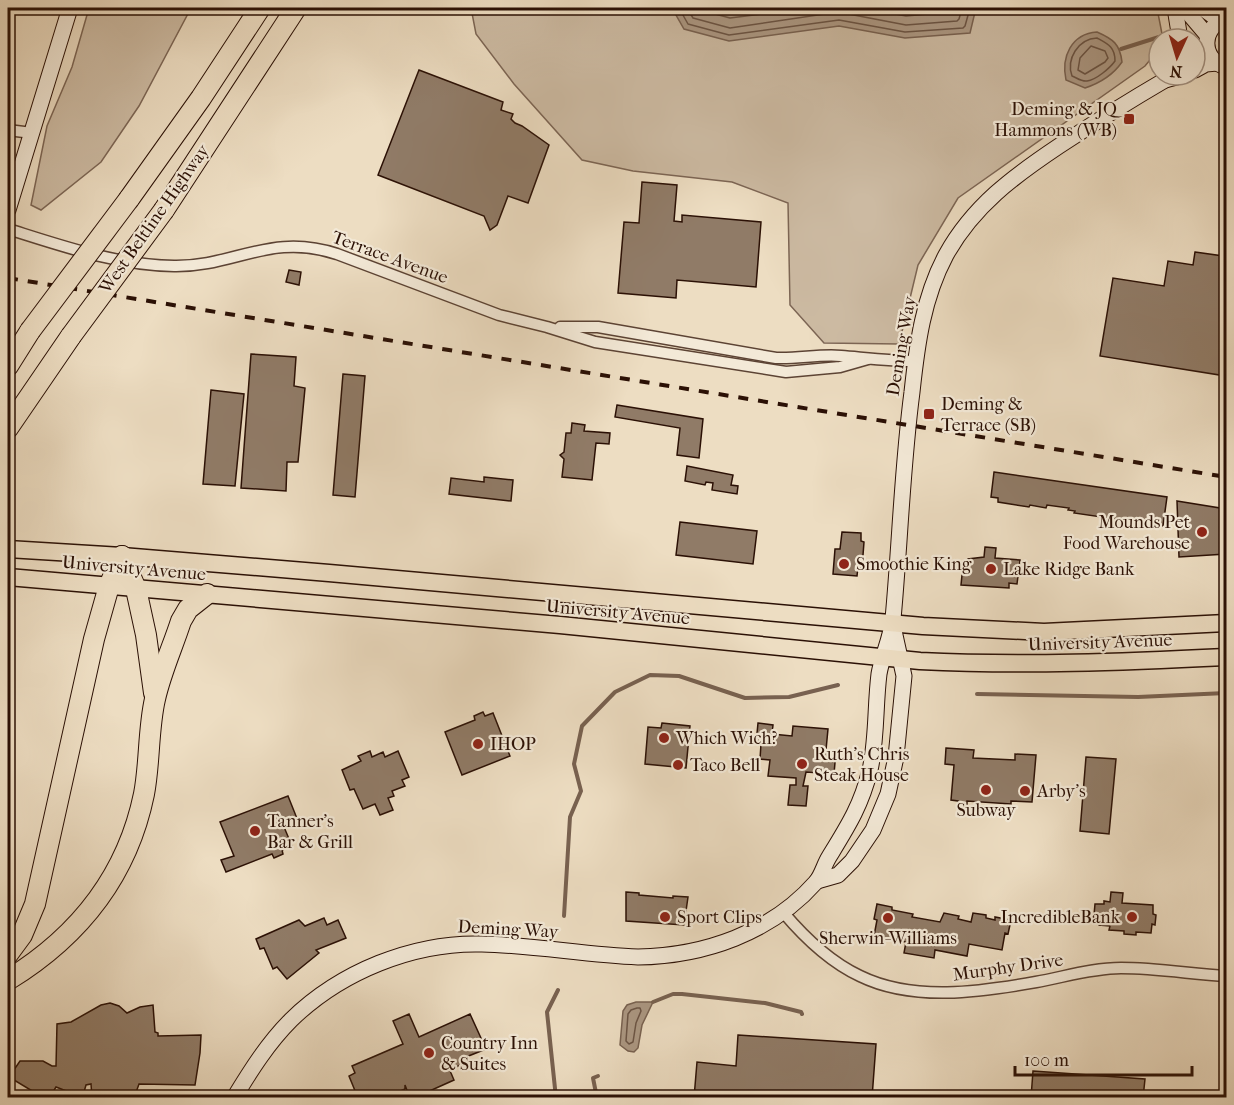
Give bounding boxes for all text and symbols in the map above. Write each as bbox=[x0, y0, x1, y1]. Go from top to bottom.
north arrow bbox=[1147, 27, 1207, 87]
text: N bbox=[1168, 62, 1183, 81]
place label: Deming & JQ Hammons (WB) bbox=[994, 99, 1123, 141]
marker: Deming & JQ Hammons (WB) bbox=[1122, 112, 1136, 126]
street label: West Beltline Highway bbox=[94, 140, 215, 299]
street label: Terrace Avenue bbox=[329, 227, 451, 288]
street label: Deming Way bbox=[882, 293, 921, 398]
place label: Deming & Terrace (SB) bbox=[941, 394, 1036, 436]
marker: Deming & Terrace (SB) bbox=[922, 407, 936, 421]
place label: Mounds Pet Food Warehouse bbox=[1063, 512, 1191, 554]
marker: Mounds Pet Food Warehouse bbox=[1195, 525, 1209, 539]
street label: University Avenue bbox=[61, 552, 207, 585]
place label: Smoothie King bbox=[856, 554, 972, 575]
marker: Smoothie King bbox=[837, 557, 851, 571]
place label: Lake Ridge Bank bbox=[1003, 559, 1135, 580]
marker: Lake Ridge Bank bbox=[984, 562, 998, 576]
street label: University Avenue bbox=[545, 596, 691, 629]
street label: University Avenue bbox=[1027, 629, 1173, 656]
place label: Which Wich? bbox=[675, 728, 778, 749]
marker: Which Wich? bbox=[657, 731, 671, 745]
place label: IHOP bbox=[490, 734, 536, 755]
marker: IHOP bbox=[471, 737, 485, 751]
place label: Ruth's Chris Steak House bbox=[814, 744, 910, 786]
place label: Taco Bell bbox=[690, 755, 760, 776]
marker: Ruth's Chris Steak House bbox=[795, 757, 809, 771]
marker: Taco Bell bbox=[671, 758, 685, 772]
place label: Arby's bbox=[1036, 781, 1086, 802]
marker: Subway bbox=[979, 783, 993, 797]
marker: Arby's bbox=[1018, 784, 1032, 798]
place label: Subway bbox=[956, 800, 1017, 821]
place label: Tanner's Bar & Grill bbox=[267, 811, 353, 853]
marker: Tanner's Bar & Grill bbox=[248, 824, 262, 838]
place label: Sport Clips bbox=[677, 907, 762, 928]
place label: IncredibleBank bbox=[1001, 907, 1121, 928]
marker: Sport Clips bbox=[658, 910, 672, 924]
marker: IncredibleBank bbox=[1125, 910, 1139, 924]
marker: Sherwin-Williams bbox=[881, 911, 895, 925]
street label: Deming Way bbox=[457, 916, 560, 943]
place label: Sherwin-Williams bbox=[819, 928, 957, 949]
street label: Murphy Drive bbox=[952, 949, 1065, 986]
place label: Country Inn & Suites bbox=[441, 1033, 539, 1075]
scale bar bbox=[1015, 1039, 1192, 1077]
marker: Country Inn & Suites bbox=[422, 1046, 436, 1060]
text: 100 m bbox=[1024, 1050, 1069, 1071]

